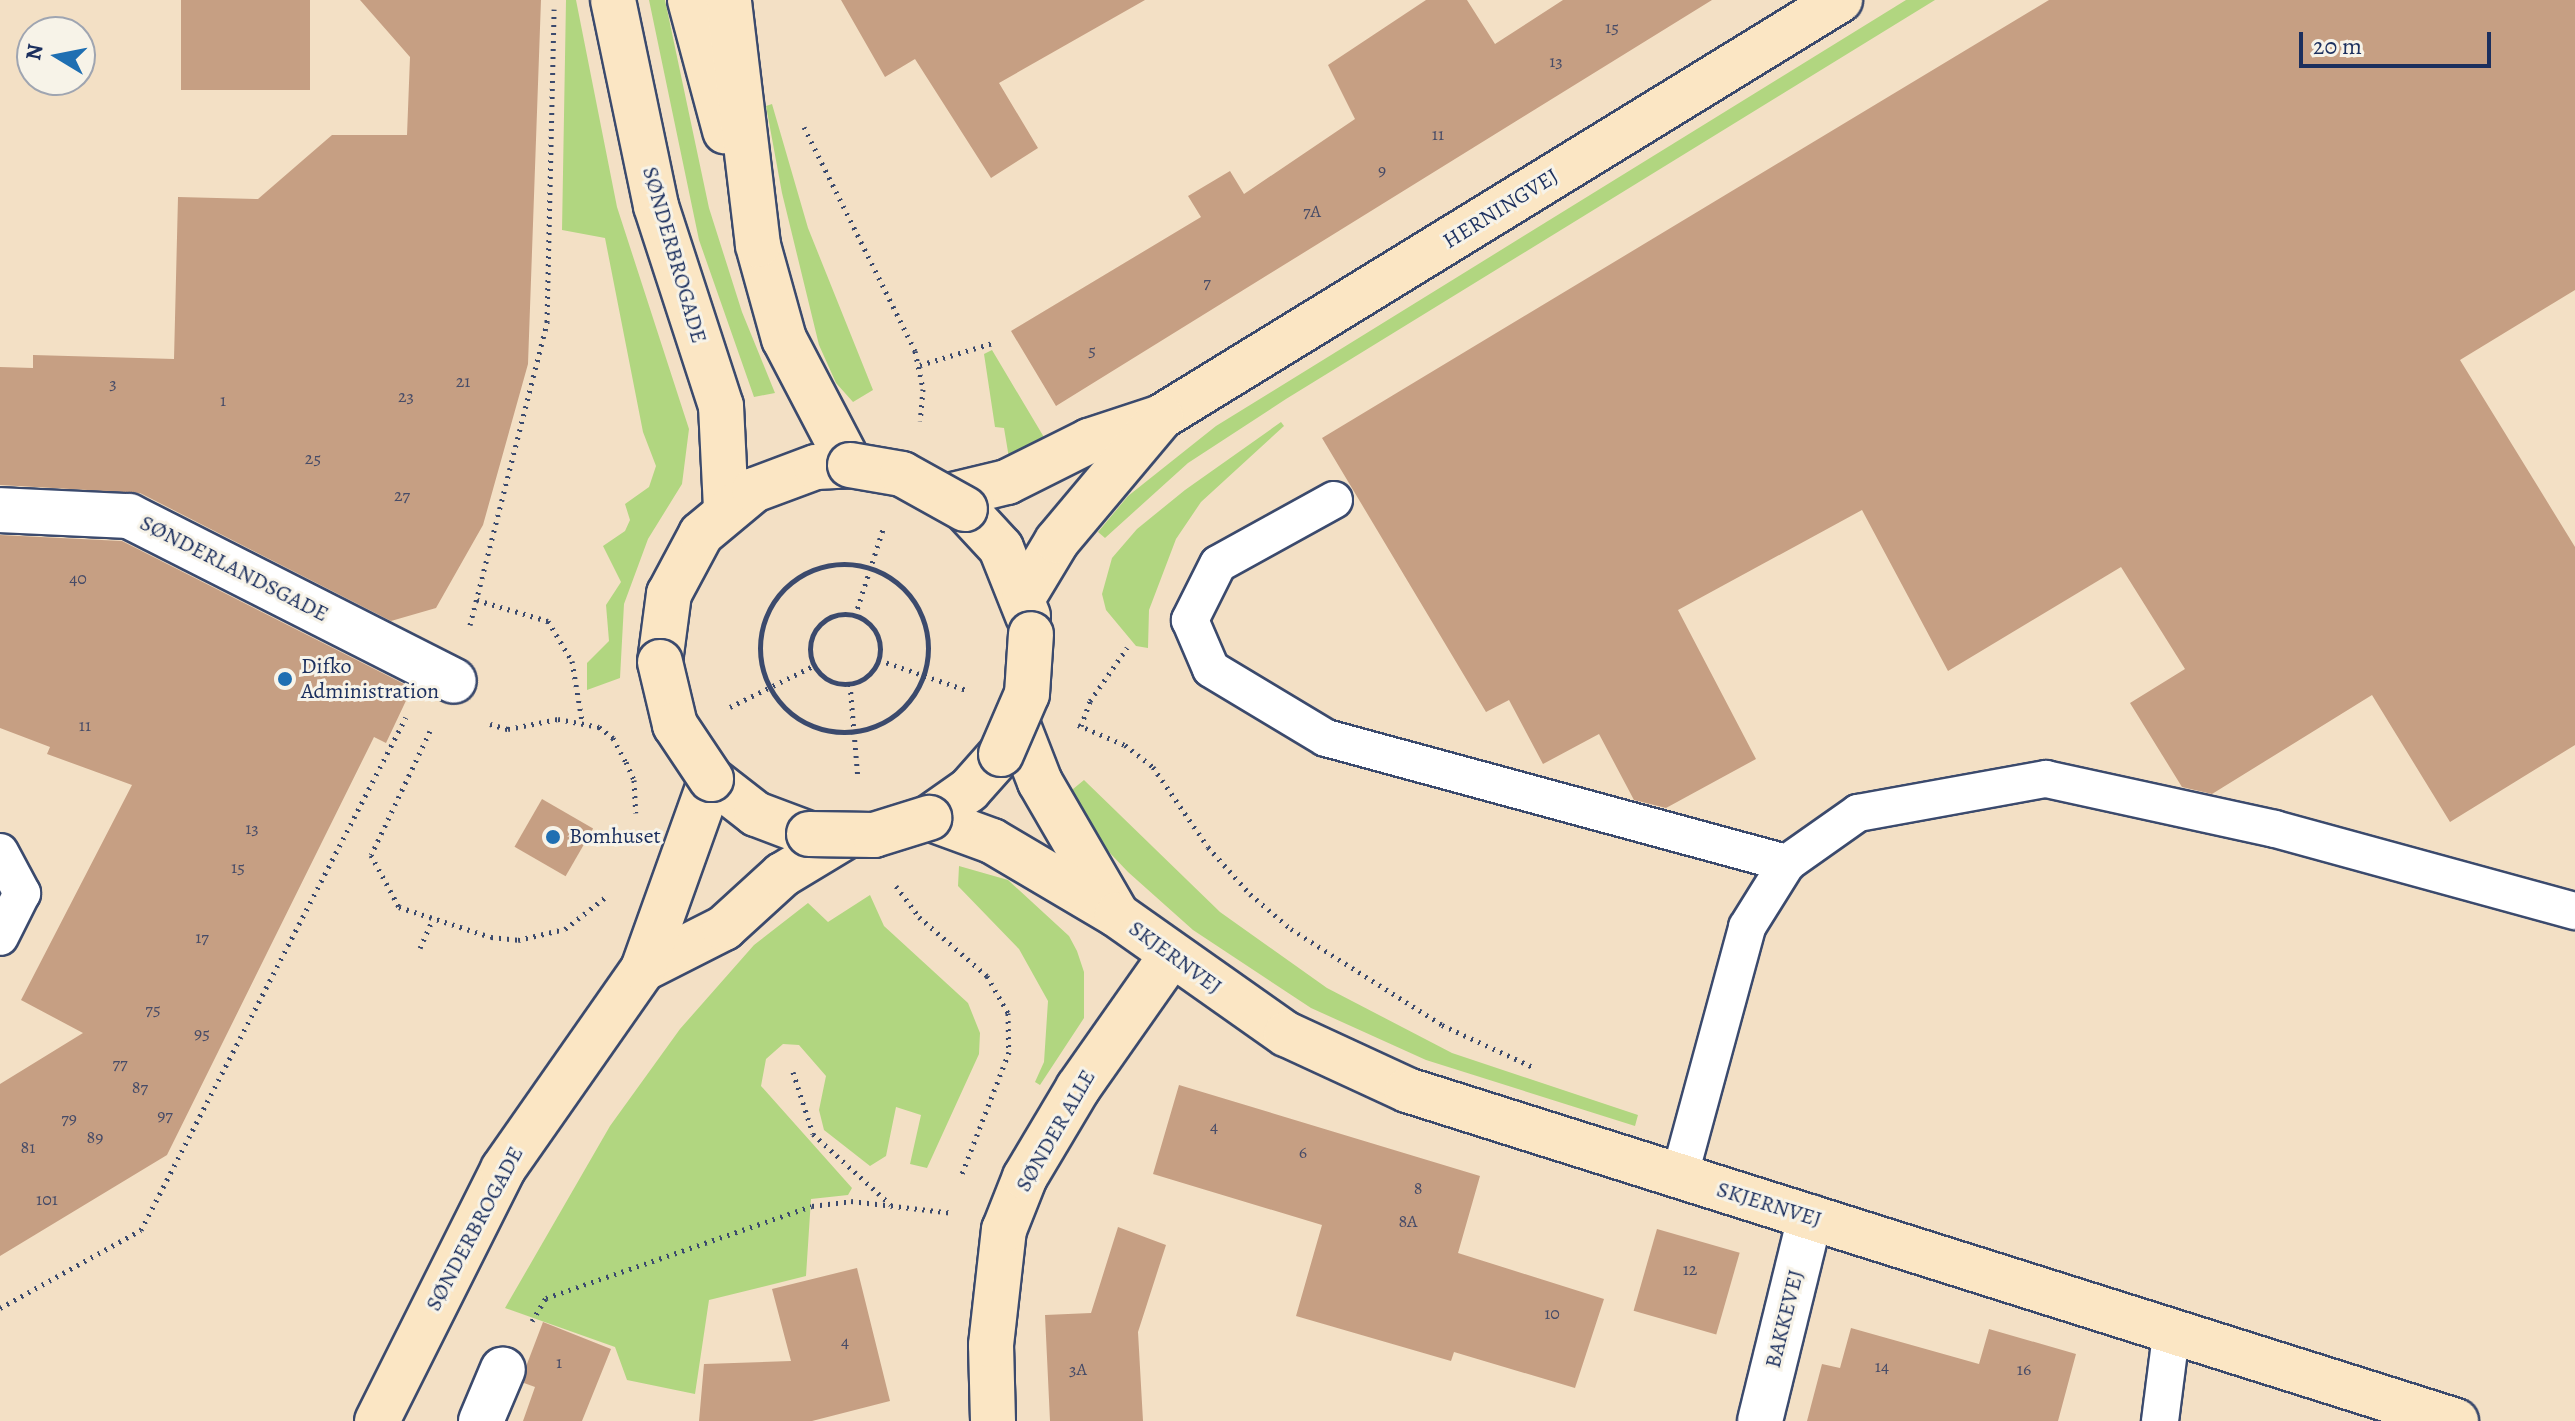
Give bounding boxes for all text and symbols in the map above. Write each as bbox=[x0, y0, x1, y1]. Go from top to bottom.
north arrow bbox=[16, 16, 96, 96]
house number: 15 bbox=[1605, 16, 1619, 38]
scale bar bbox=[2303, 16, 2495, 66]
text: 20 m bbox=[2313, 30, 2362, 62]
text: N bbox=[18, 42, 50, 63]
house number: 13 bbox=[1549, 50, 1563, 72]
house number: 11 bbox=[1432, 123, 1444, 145]
house number: 9 bbox=[1378, 159, 1386, 181]
street label: HERNINGVEJ bbox=[1439, 163, 1563, 255]
street label: SØNDERBROGADE bbox=[636, 164, 712, 346]
house number: 7A bbox=[1303, 200, 1321, 222]
house number: 7 bbox=[1203, 271, 1211, 293]
house number: 5 bbox=[1088, 339, 1096, 361]
house number: 21 bbox=[456, 370, 470, 392]
house number: 3 bbox=[109, 372, 117, 394]
house number: 23 bbox=[398, 385, 414, 407]
house number: 1 bbox=[220, 389, 226, 411]
house number: 25 bbox=[305, 447, 321, 469]
house number: 27 bbox=[394, 484, 410, 506]
street label: SØNDERLANDSGADE bbox=[135, 510, 333, 628]
house number: 40 bbox=[69, 567, 87, 589]
place label: Difko Administration bbox=[301, 653, 439, 704]
marker: Difko Administration bbox=[276, 670, 294, 688]
house number: 11 bbox=[79, 714, 91, 736]
house number: 13 bbox=[245, 817, 259, 839]
place label: Bomhuset bbox=[569, 824, 661, 850]
marker: Bomhuset bbox=[544, 828, 562, 846]
house number: 15 bbox=[231, 856, 245, 878]
street label: SKJERNVEJ bbox=[1123, 915, 1227, 1001]
house number: 17 bbox=[195, 926, 209, 948]
house number: 75 bbox=[145, 998, 161, 1020]
house number: 95 bbox=[194, 1022, 210, 1044]
house number: 77 bbox=[112, 1052, 128, 1074]
street label: SØNDER ALLE bbox=[1011, 1065, 1101, 1197]
house number: 87 bbox=[132, 1076, 148, 1098]
house number: 97 bbox=[157, 1104, 173, 1126]
house number: 79 bbox=[61, 1107, 77, 1129]
house number: 4 bbox=[1210, 1115, 1218, 1137]
house number: 89 bbox=[87, 1126, 103, 1148]
house number: 81 bbox=[21, 1136, 35, 1158]
house number: 6 bbox=[1299, 1141, 1307, 1163]
street label: SØNDERBROGADE bbox=[421, 1142, 529, 1316]
house number: 8 bbox=[1414, 1177, 1422, 1199]
street label: SKJERNVEJ bbox=[1713, 1177, 1825, 1233]
house number: 101 bbox=[36, 1188, 58, 1210]
house number: 8A bbox=[1398, 1210, 1418, 1232]
house number: 12 bbox=[1683, 1258, 1697, 1280]
street label: BAKKEVEJ bbox=[1760, 1267, 1810, 1371]
house number: 10 bbox=[1544, 1302, 1560, 1324]
house number: 4 bbox=[841, 1330, 849, 1352]
house number: 1 bbox=[556, 1351, 562, 1373]
house number: 14 bbox=[1875, 1355, 1889, 1377]
house number: 3A bbox=[1069, 1358, 1087, 1380]
house number: 16 bbox=[2017, 1358, 2031, 1380]

